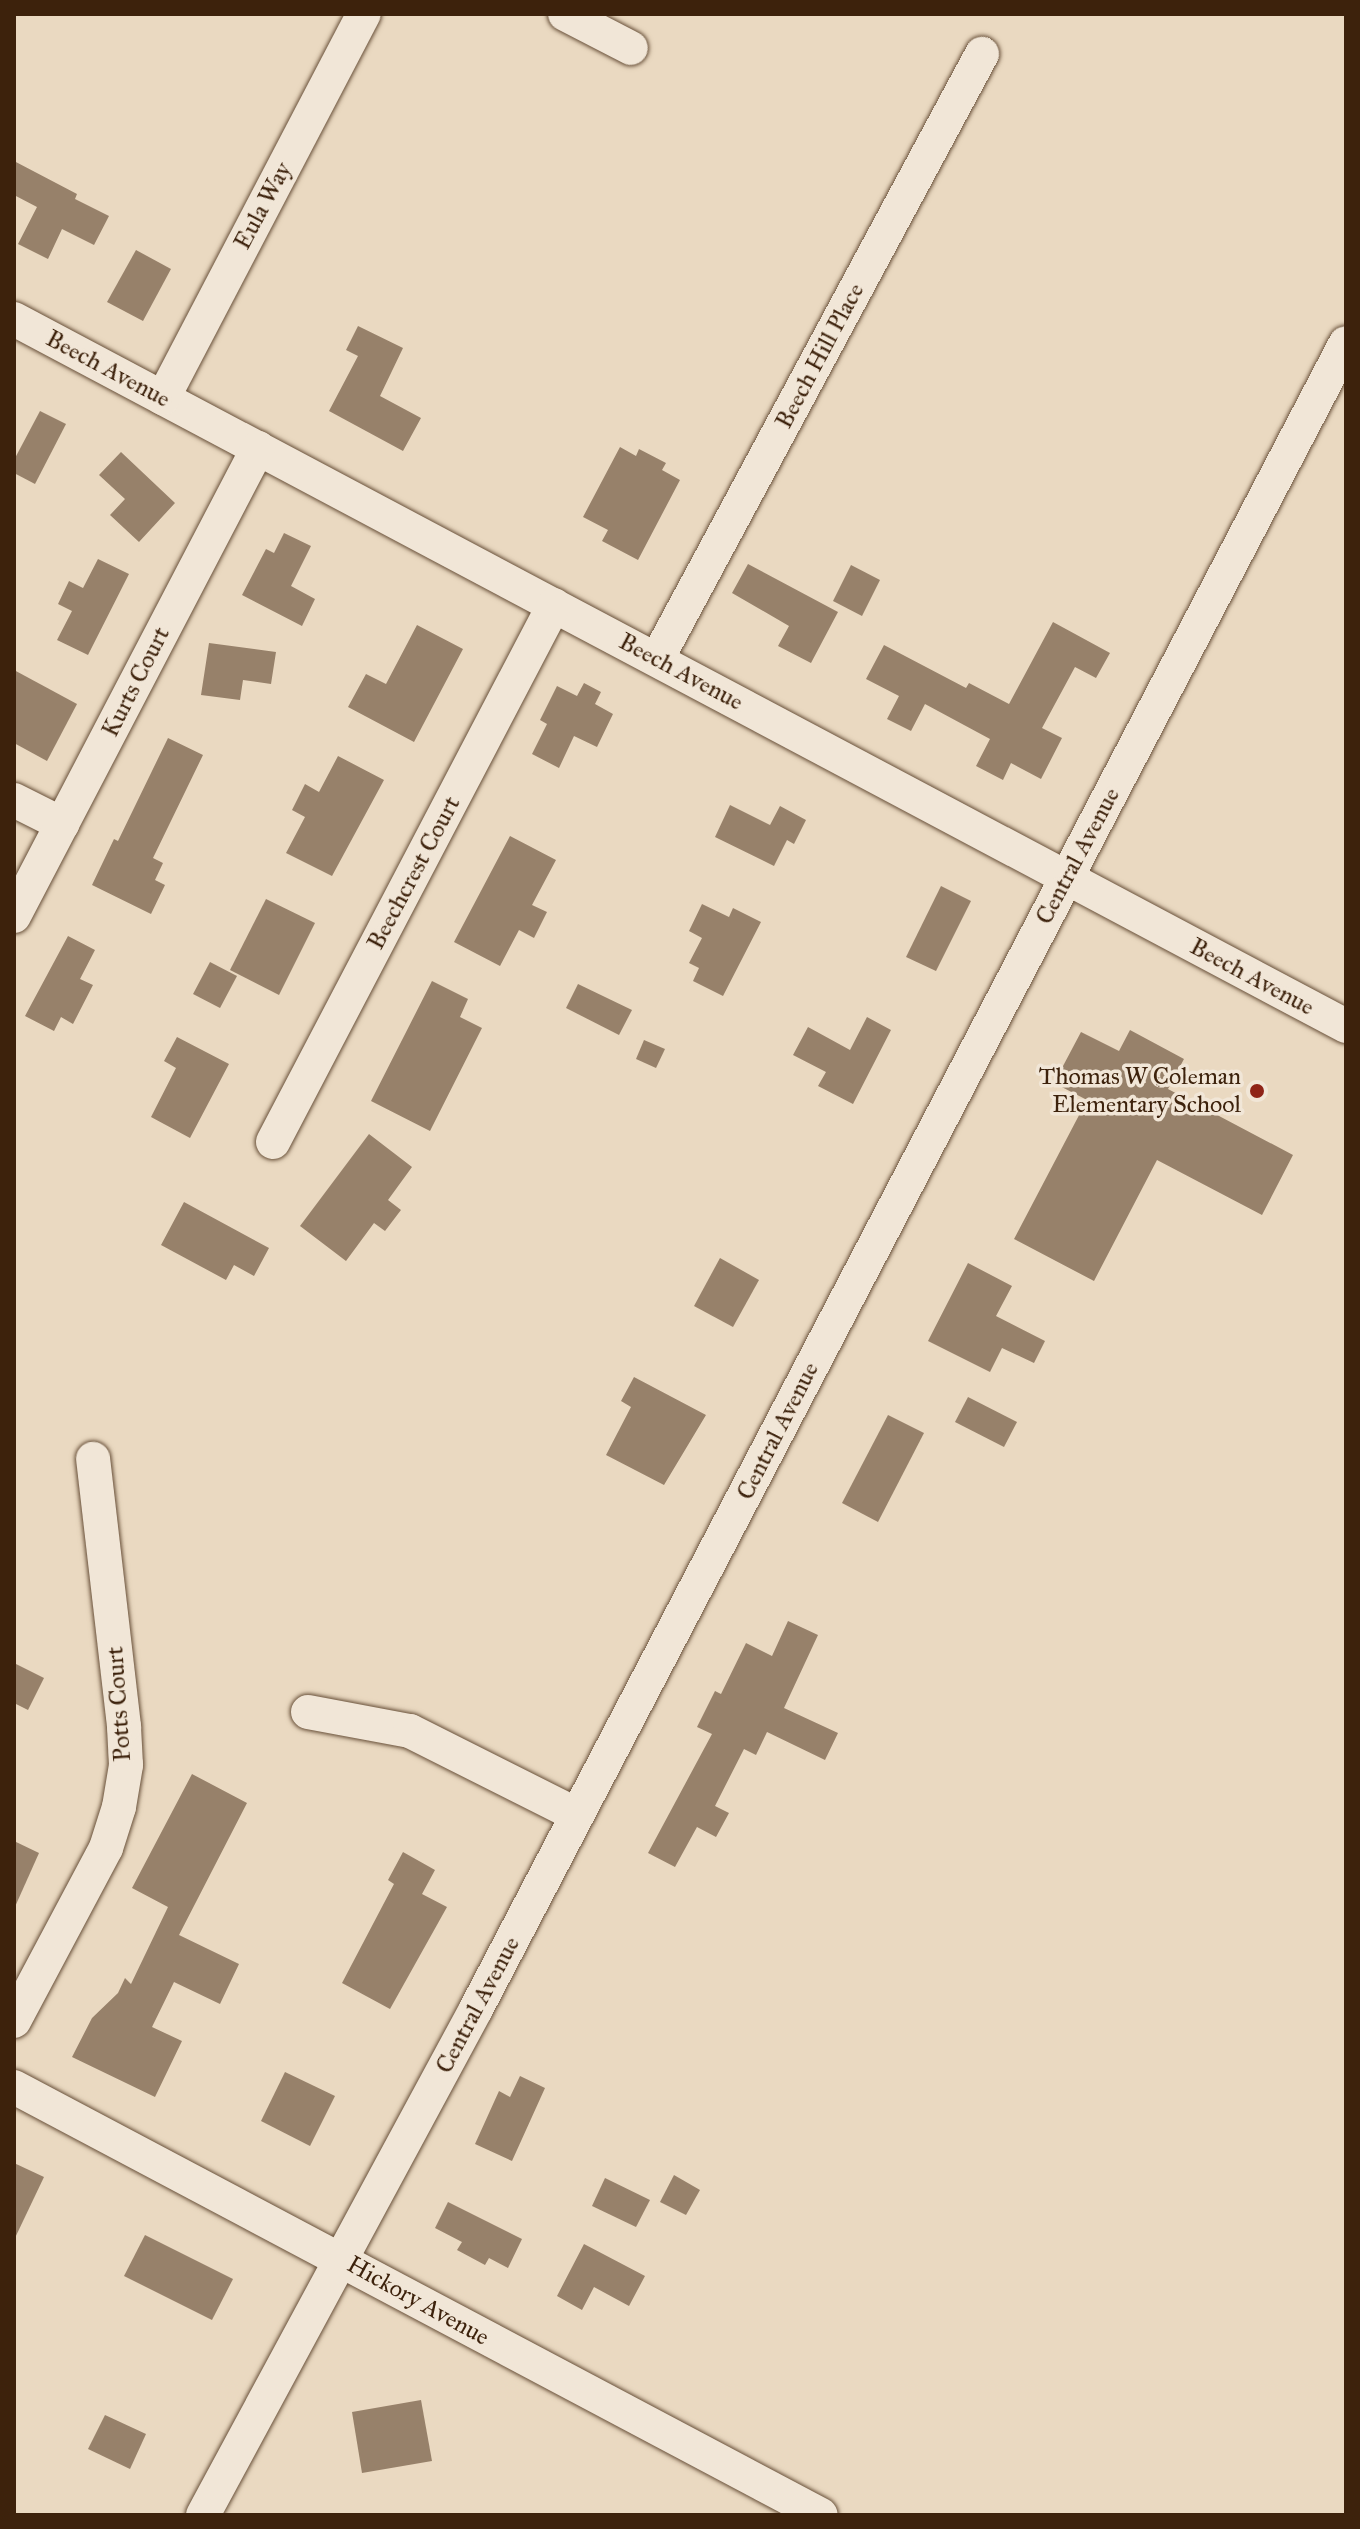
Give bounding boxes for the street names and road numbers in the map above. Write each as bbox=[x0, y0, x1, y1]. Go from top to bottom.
street label: Eula Way bbox=[228, 158, 298, 254]
street label: Beech Hill Place bbox=[770, 278, 870, 434]
street label: Beech Avenue bbox=[41, 324, 175, 414]
street label: Kurts Court bbox=[96, 622, 176, 742]
street label: Beech Avenue bbox=[614, 627, 748, 717]
street label: Central Avenue bbox=[1030, 783, 1126, 929]
street label: Beechcrest Court bbox=[361, 791, 467, 955]
street label: Beech Avenue bbox=[1185, 932, 1319, 1022]
street label: Central Avenue bbox=[731, 1357, 825, 1505]
street label: Potts Court bbox=[101, 1645, 137, 1763]
street label: Central Avenue bbox=[430, 1932, 526, 2078]
street label: Hickory Avenue bbox=[342, 2250, 494, 2352]

